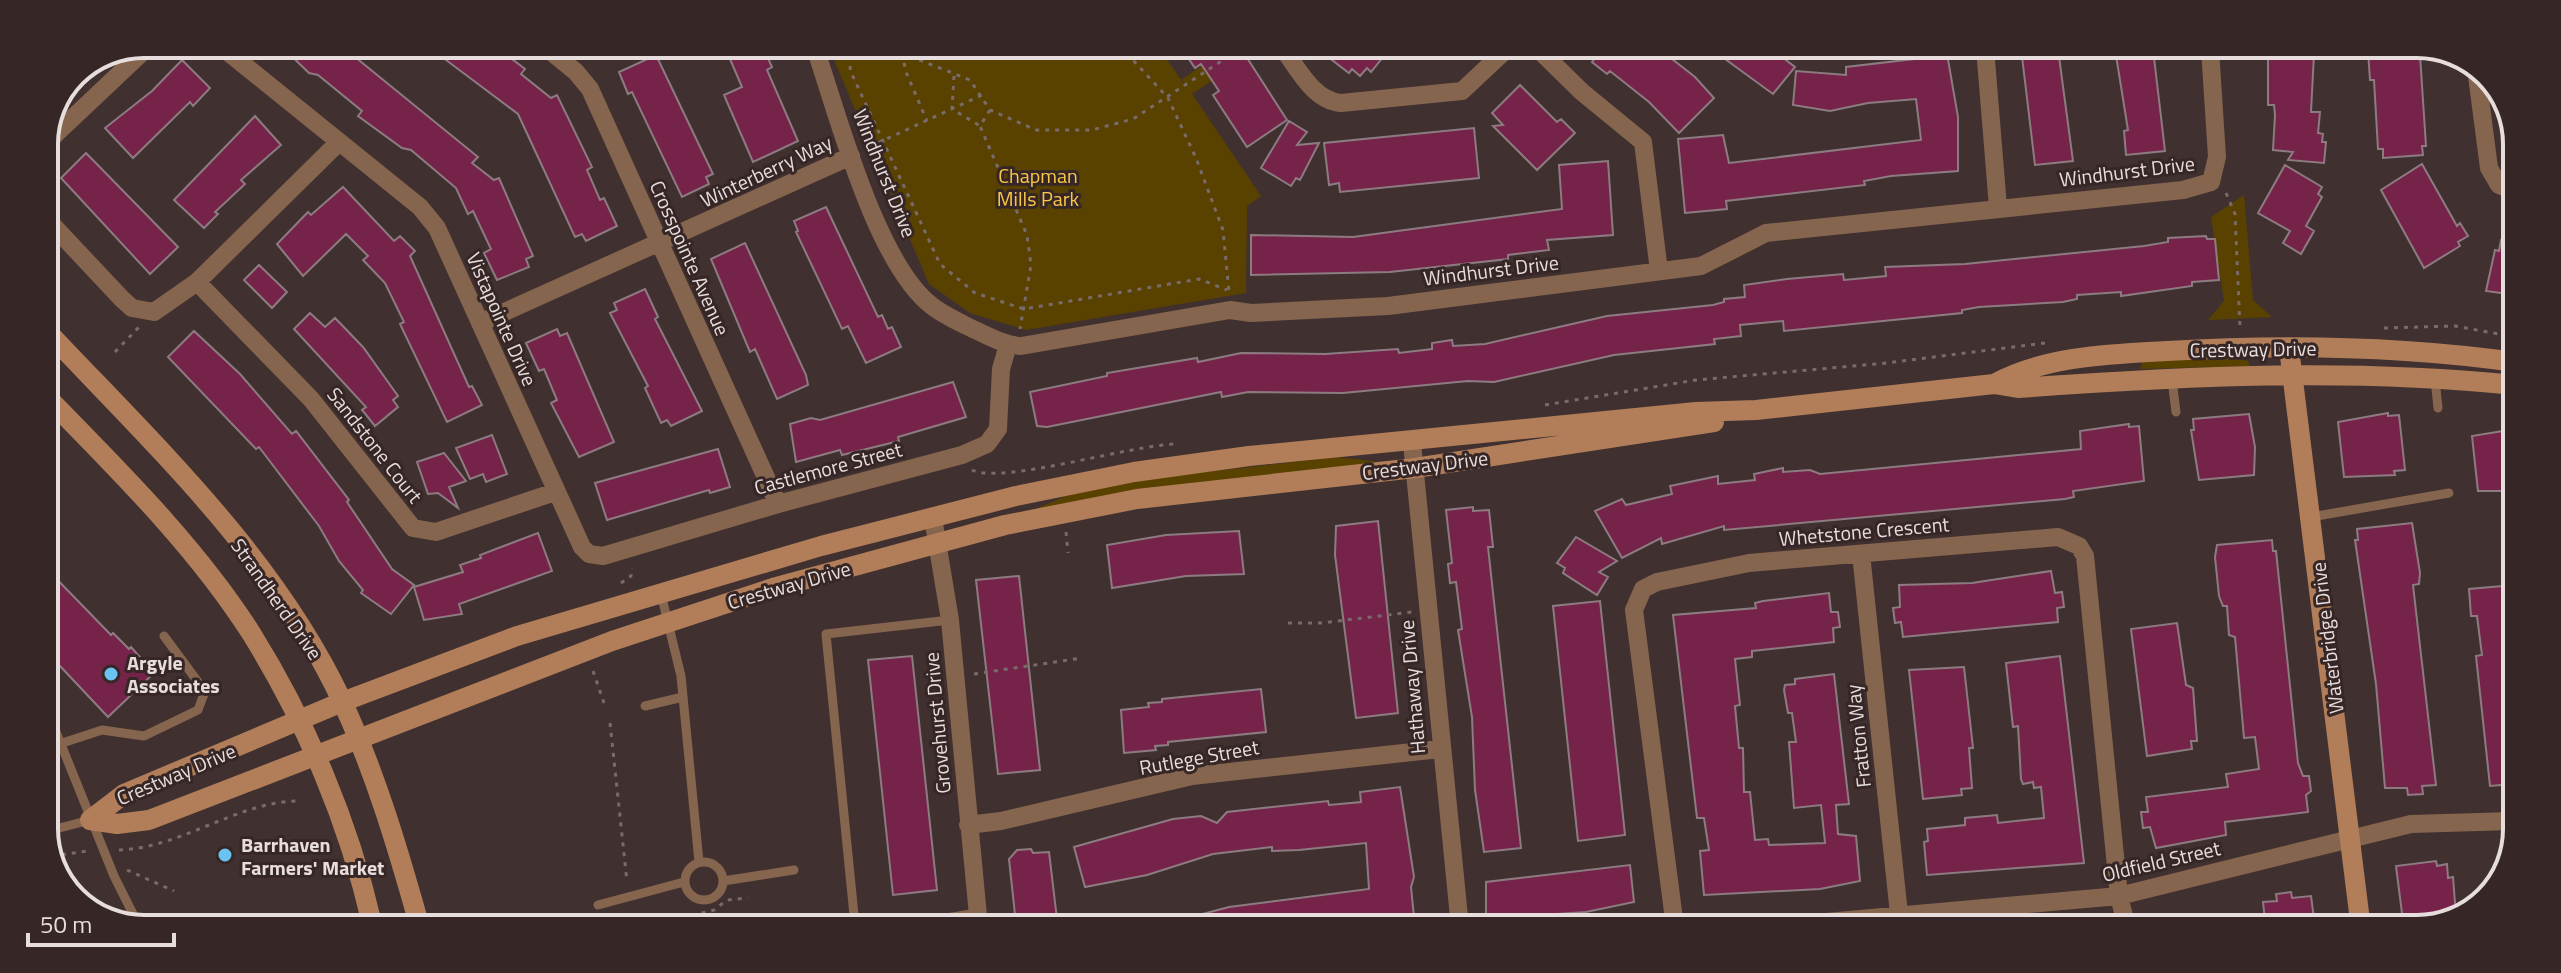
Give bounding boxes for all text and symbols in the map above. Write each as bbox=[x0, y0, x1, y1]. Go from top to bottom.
street label: Windhurst Drive bbox=[845, 104, 925, 242]
street label: Winterberry Way bbox=[695, 127, 837, 215]
street label: Windhurst Drive bbox=[2058, 147, 2196, 195]
park label: Chapman Mills Park bbox=[997, 160, 1080, 214]
street label: Crosspointe Avenue bbox=[642, 175, 738, 341]
street label: Windhurst Drive bbox=[1422, 246, 1560, 294]
street label: Vistapointe Drive bbox=[459, 247, 545, 391]
street label: Crestway Drive bbox=[2189, 332, 2317, 366]
street label: Sandstone Court bbox=[320, 380, 430, 510]
street label: Castlemore Street bbox=[751, 433, 905, 503]
street label: Crestway Drive bbox=[1360, 442, 1490, 488]
street label: Whetstone Crescent bbox=[1777, 508, 1951, 554]
street label: Strandherd Drive bbox=[224, 532, 330, 666]
street label: Crestway Drive bbox=[724, 553, 854, 617]
street label: Waterbridge Drive bbox=[2302, 560, 2352, 716]
street label: Hathaway Drive bbox=[1391, 619, 1433, 755]
place label: Argyle Associates bbox=[127, 647, 220, 701]
street label: Grovehurst Drive bbox=[915, 651, 959, 795]
marker: Argyle Associates bbox=[102, 665, 120, 683]
street label: Fratton Way bbox=[1837, 682, 1879, 789]
street label: Rutlege Street bbox=[1137, 731, 1261, 783]
street label: Crestway Drive bbox=[112, 735, 240, 813]
place label: Barrhaven Farmers' Market bbox=[241, 829, 384, 883]
street label: Oldfield Street bbox=[2099, 832, 2223, 890]
marker: Barrhaven Farmers' Market bbox=[216, 846, 234, 864]
scale bar bbox=[28, 897, 174, 947]
text: 50 m bbox=[40, 906, 92, 942]

